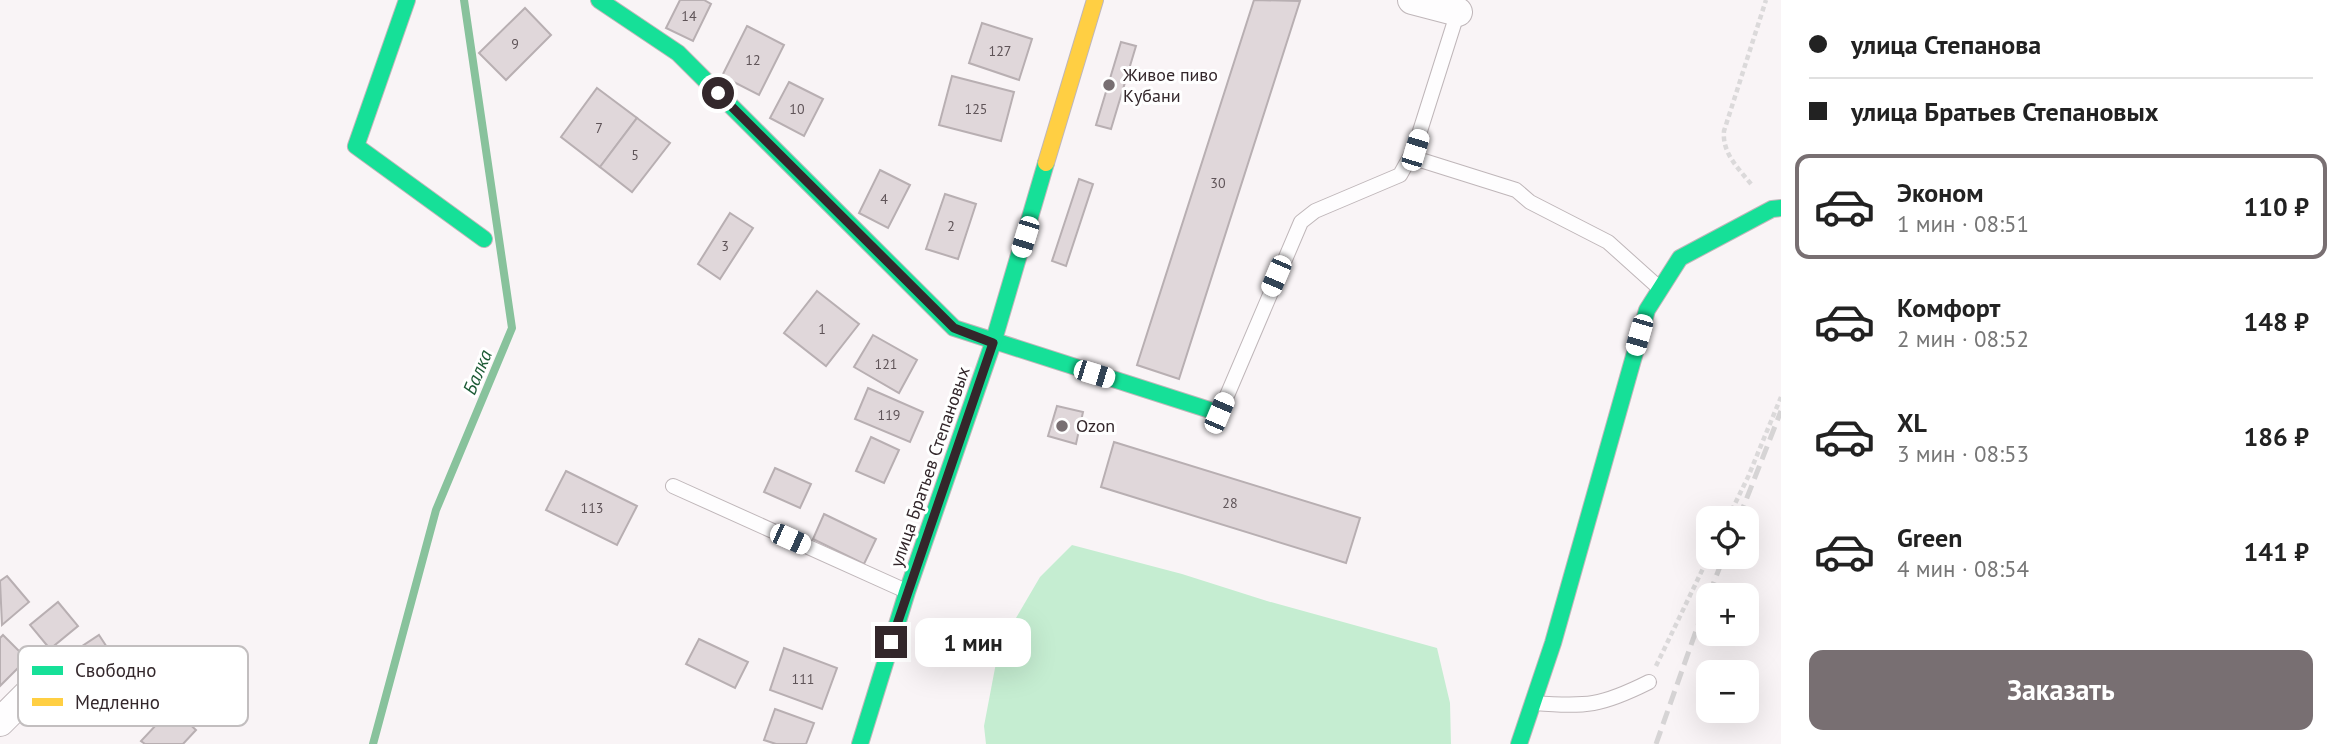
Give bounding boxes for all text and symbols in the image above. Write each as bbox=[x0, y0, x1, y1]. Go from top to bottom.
house number: 14 bbox=[681, 7, 697, 25]
text: улица Степанова bbox=[1851, 28, 2041, 61]
house number: 9 bbox=[511, 35, 519, 53]
house number: 127 bbox=[989, 42, 1011, 60]
house number: 12 bbox=[745, 51, 761, 69]
place label: Живое пиво Кубани bbox=[1122, 63, 1218, 107]
route start bbox=[702, 77, 734, 109]
marker: Живое пиво Кубани bbox=[1101, 77, 1117, 93]
text: улица Братьев Степановых bbox=[1851, 95, 2158, 128]
house number: 10 bbox=[789, 100, 805, 118]
house number: 125 bbox=[965, 100, 987, 118]
house number: 7 bbox=[595, 119, 603, 137]
car bbox=[1399, 127, 1432, 173]
house number: 5 bbox=[631, 146, 639, 164]
house number: 30 bbox=[1210, 174, 1226, 192]
icon: car bbox=[1813, 175, 1876, 238]
text: Эконом bbox=[1897, 176, 1984, 209]
house number: 4 bbox=[880, 190, 888, 208]
text: 110 ₽ bbox=[2243, 190, 2309, 223]
text: 1 мин · 08:51 bbox=[1897, 209, 2029, 238]
car bbox=[1009, 214, 1042, 260]
house number: 2 bbox=[947, 217, 955, 235]
house number: 3 bbox=[721, 237, 729, 255]
car bbox=[1259, 253, 1294, 299]
icon: car bbox=[1813, 290, 1876, 353]
text: Комфорт bbox=[1897, 291, 2000, 324]
text: 148 ₽ bbox=[2243, 305, 2309, 338]
car bbox=[1624, 312, 1655, 358]
house number: 1 bbox=[818, 320, 826, 338]
text: 2 мин · 08:52 bbox=[1897, 324, 2029, 353]
water label: Балка bbox=[457, 345, 497, 398]
house number: 121 bbox=[875, 355, 897, 373]
car bbox=[1071, 358, 1118, 390]
street label: улица Братьев Степановых bbox=[884, 363, 975, 570]
car bbox=[1202, 390, 1237, 436]
icon: car bbox=[1813, 405, 1876, 468]
house number: 119 bbox=[878, 406, 900, 424]
text: XL bbox=[1897, 406, 1927, 439]
place label: Ozon bbox=[1076, 414, 1115, 437]
marker: Ozon bbox=[1054, 418, 1070, 434]
text: 186 ₽ bbox=[2243, 420, 2309, 453]
text: 3 мин · 08:53 bbox=[1897, 439, 2029, 468]
house number: 28 bbox=[1222, 494, 1238, 512]
house number: 113 bbox=[581, 499, 603, 517]
map controls bbox=[1696, 506, 1759, 723]
button: locate bbox=[1696, 506, 1759, 569]
icon: car bbox=[1813, 520, 1876, 583]
car bbox=[767, 521, 814, 557]
text: Green bbox=[1897, 521, 1962, 554]
text: 141 ₽ bbox=[2243, 535, 2309, 568]
text: 4 мин · 08:54 bbox=[1897, 554, 2029, 583]
button: + bbox=[1696, 583, 1759, 646]
callout: 1 мин bbox=[916, 618, 1031, 666]
route end bbox=[875, 626, 907, 658]
text: 1 мин bbox=[943, 628, 1003, 657]
legend bbox=[18, 646, 248, 726]
button: Заказать bbox=[1809, 650, 2313, 730]
text: Свободно bbox=[75, 658, 157, 682]
button: − bbox=[1696, 660, 1759, 723]
house number: 111 bbox=[792, 670, 814, 688]
text: Медленно bbox=[75, 690, 160, 714]

